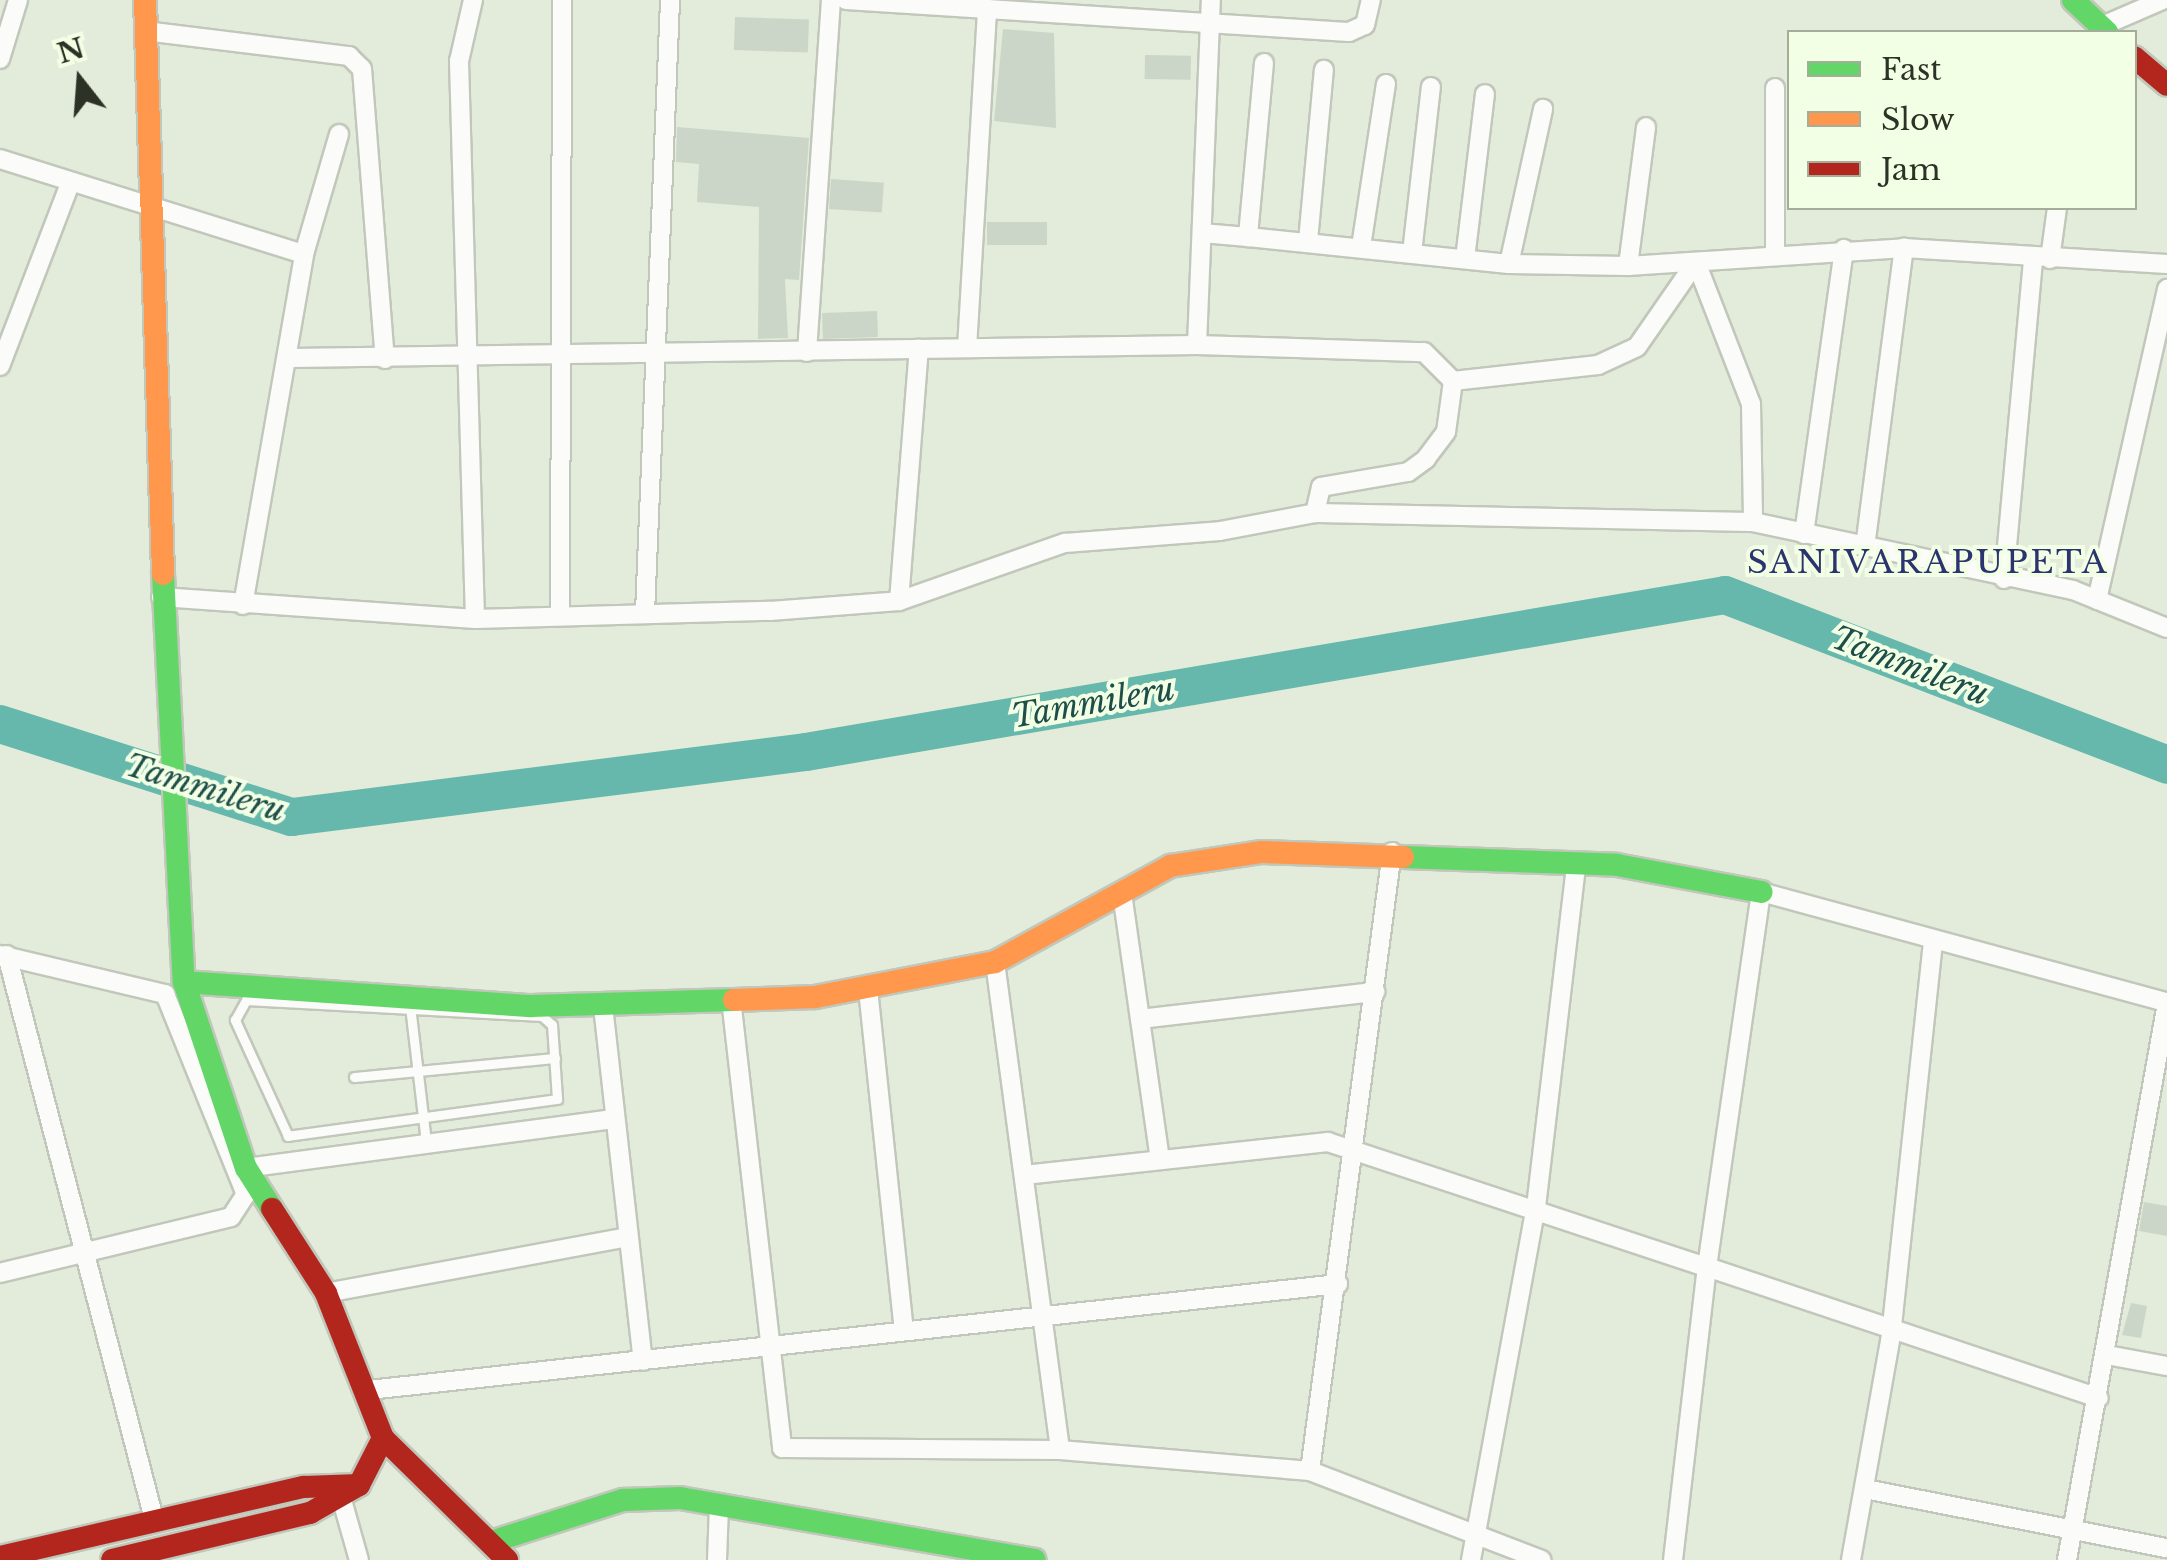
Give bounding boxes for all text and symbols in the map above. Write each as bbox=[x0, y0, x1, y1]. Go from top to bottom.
north arrow bbox=[30, 30, 130, 130]
text: N bbox=[53, 30, 89, 71]
legend bbox=[1787, 30, 2137, 210]
text: Fast bbox=[1881, 51, 1942, 88]
text: Slow bbox=[1881, 101, 1955, 138]
text: Jam bbox=[1881, 151, 1941, 188]
district label: SANIVARAPUPETA bbox=[1747, 543, 2109, 581]
water label: Tammileru bbox=[1826, 619, 1994, 713]
water label: Tammileru bbox=[1008, 670, 1178, 736]
water label: Tammileru bbox=[121, 746, 289, 830]

